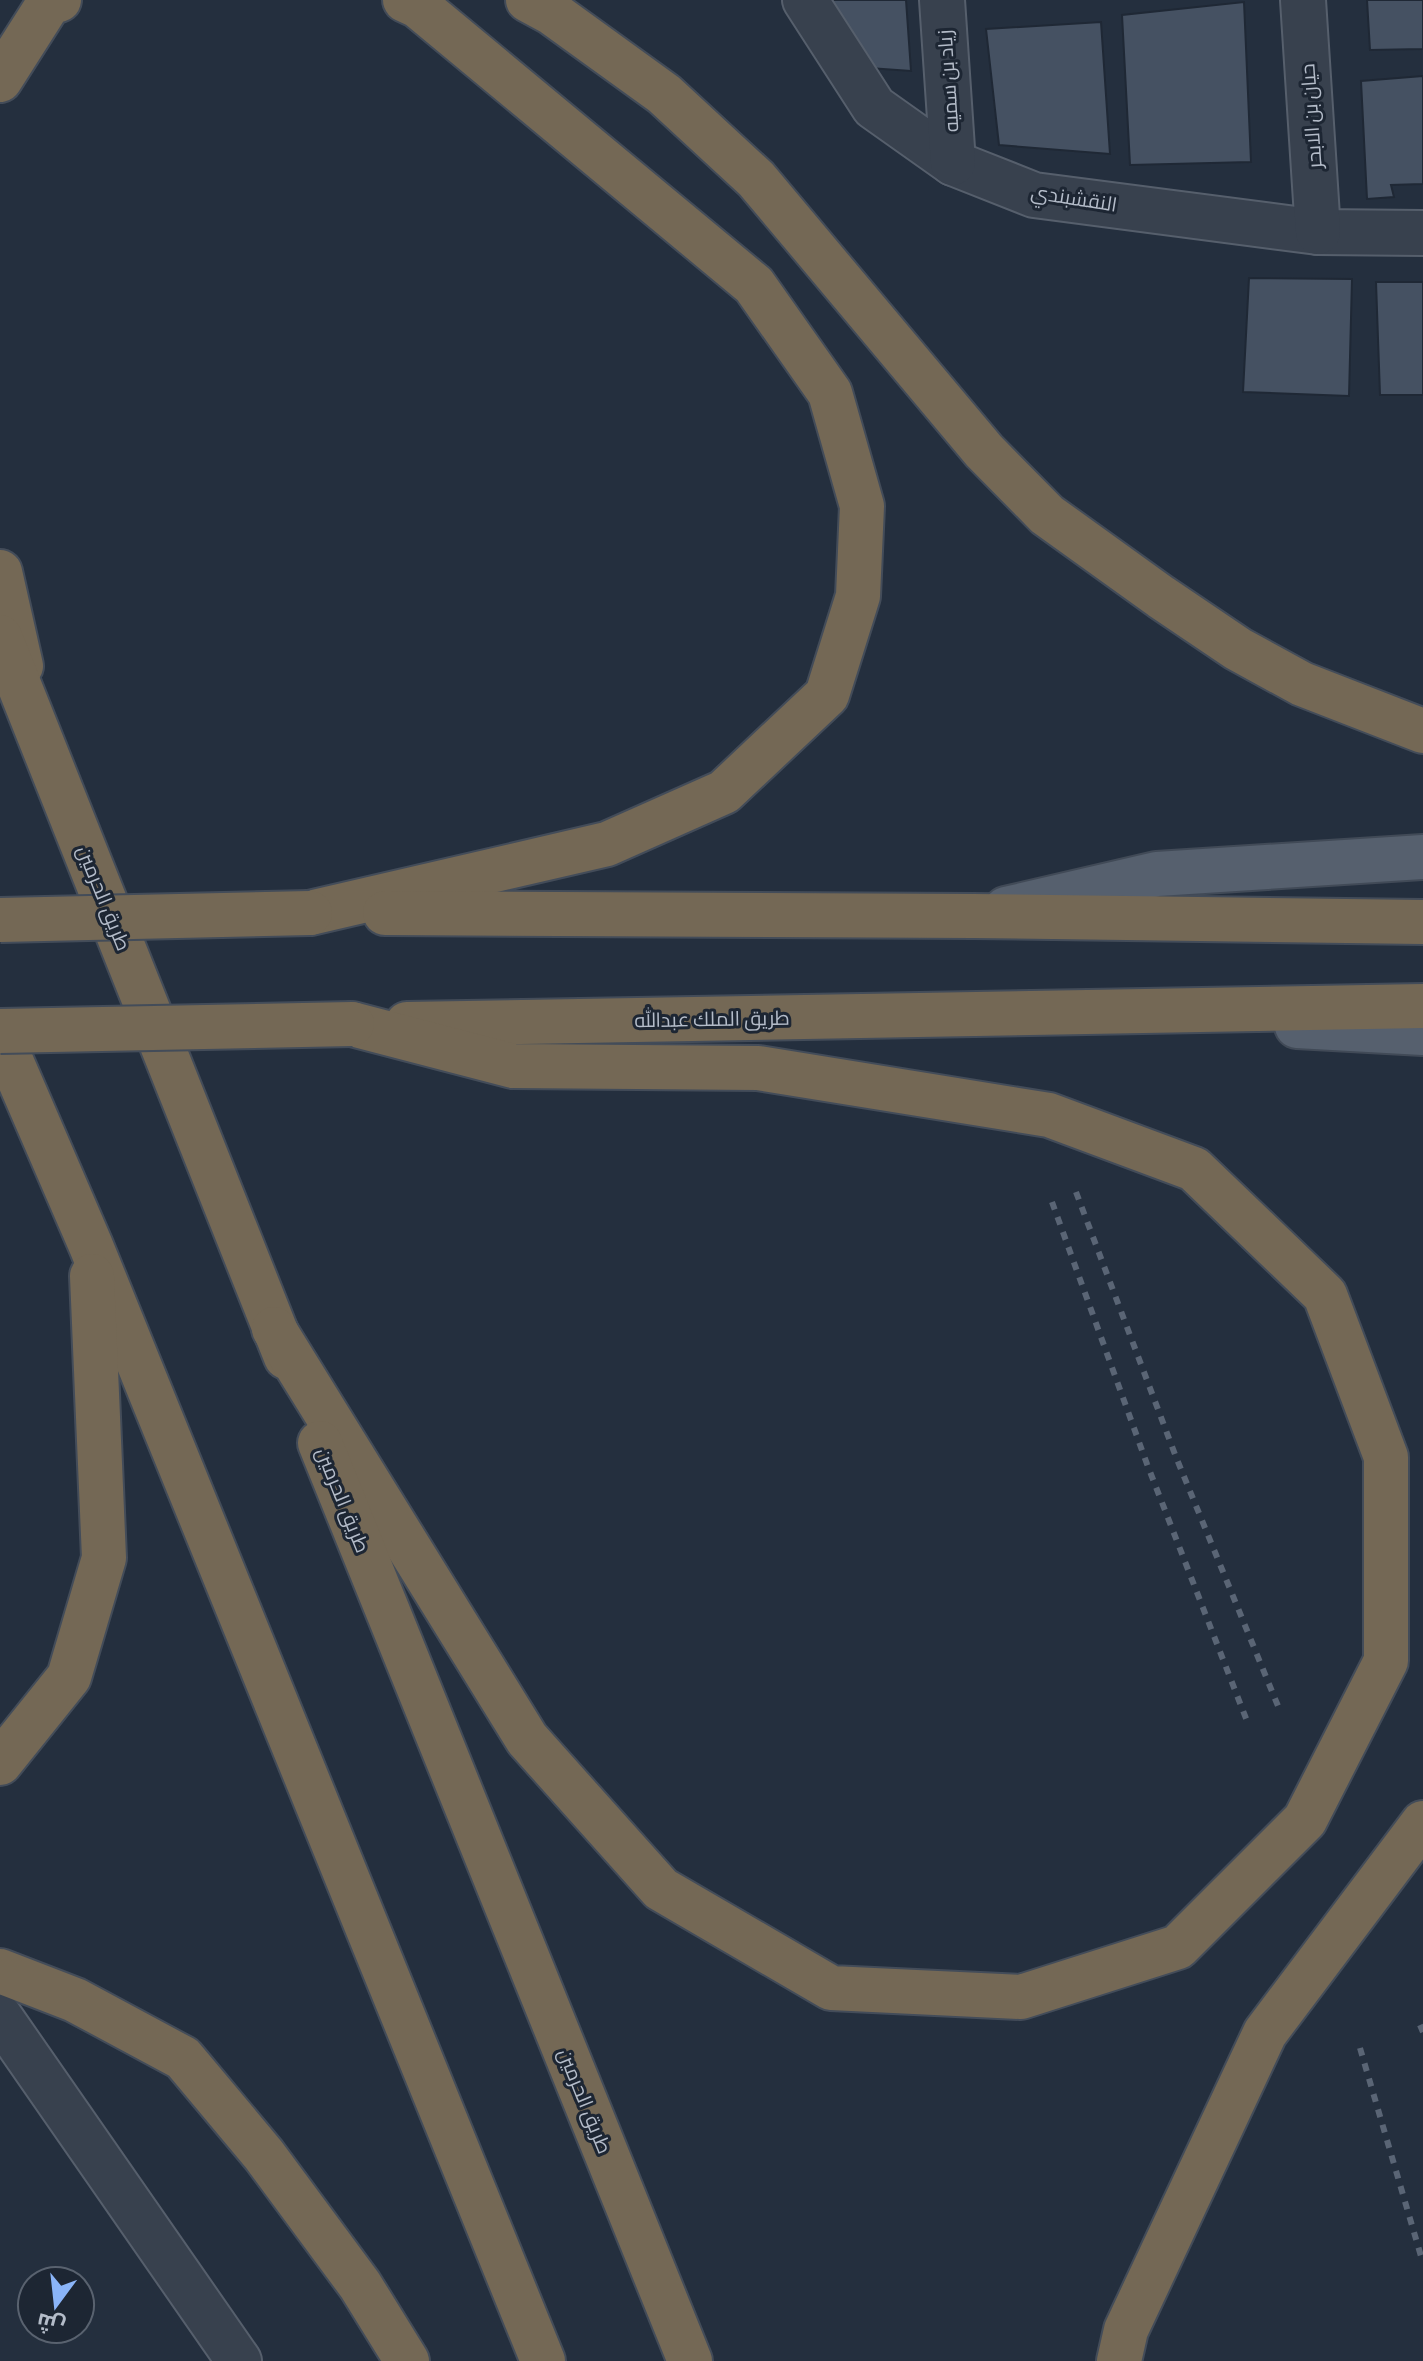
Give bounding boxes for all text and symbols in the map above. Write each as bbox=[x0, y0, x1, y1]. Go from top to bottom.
street label: زياد بن سميه bbox=[931, 29, 967, 133]
street label: حيان بن الابحر bbox=[1294, 62, 1330, 170]
street label: النقشبندي bbox=[1028, 178, 1119, 221]
street label: طريق الحرمين bbox=[69, 842, 137, 955]
street label: طريق الملك عبدالله bbox=[634, 1005, 790, 1035]
street label: طريق الحرمين bbox=[308, 1444, 376, 1557]
street label: طريق الحرمين bbox=[550, 2045, 618, 2158]
north arrow bbox=[16, 2265, 96, 2345]
text: ش bbox=[33, 2304, 69, 2342]

